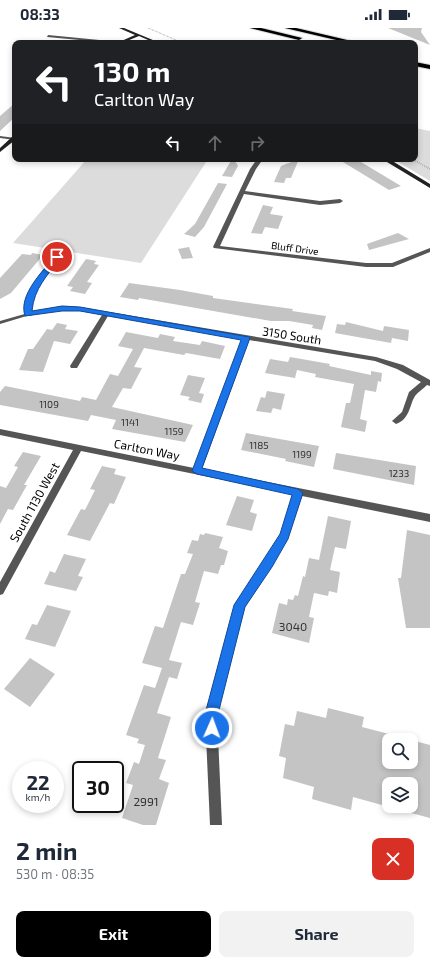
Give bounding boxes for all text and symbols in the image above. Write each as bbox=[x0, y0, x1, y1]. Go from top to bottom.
text: 08:33 bbox=[20, 5, 60, 23]
text: 130 m bbox=[94, 54, 170, 88]
icon: left bbox=[28, 56, 80, 108]
text: Carlton Way bbox=[94, 88, 194, 110]
icon: left bbox=[162, 132, 184, 154]
icon: ahead bbox=[204, 132, 226, 154]
icon: right bbox=[246, 132, 268, 154]
street label: Bluff Drive bbox=[270, 239, 320, 257]
pin bbox=[40, 240, 74, 274]
icon: arrive bbox=[46, 246, 68, 268]
street label: 3150 South bbox=[261, 323, 323, 347]
house number: 1109 bbox=[39, 398, 59, 410]
house number: 1141 bbox=[121, 416, 139, 428]
house number: 1159 bbox=[164, 425, 184, 437]
street label: Carlton Way bbox=[113, 436, 182, 462]
house number: 1185 bbox=[249, 439, 269, 451]
house number: 1199 bbox=[292, 448, 312, 460]
street label: South 1130 West bbox=[6, 459, 62, 544]
house number: 1233 bbox=[389, 467, 409, 479]
house number: 3040 bbox=[279, 619, 307, 633]
position arrow bbox=[191, 707, 233, 749]
map controls bbox=[382, 733, 418, 813]
button: search bbox=[382, 733, 418, 769]
speed limit sign: 30 bbox=[72, 761, 124, 813]
text: 22 bbox=[26, 770, 50, 794]
button: layers bbox=[382, 777, 418, 813]
text: km/h bbox=[26, 791, 50, 803]
house number: 2991 bbox=[133, 794, 159, 808]
text: 2 min bbox=[16, 836, 77, 865]
button: close bbox=[372, 838, 414, 880]
text: 530 m · 08:35 bbox=[16, 866, 94, 882]
button: Exit bbox=[16, 911, 211, 957]
button: Share bbox=[219, 911, 414, 957]

